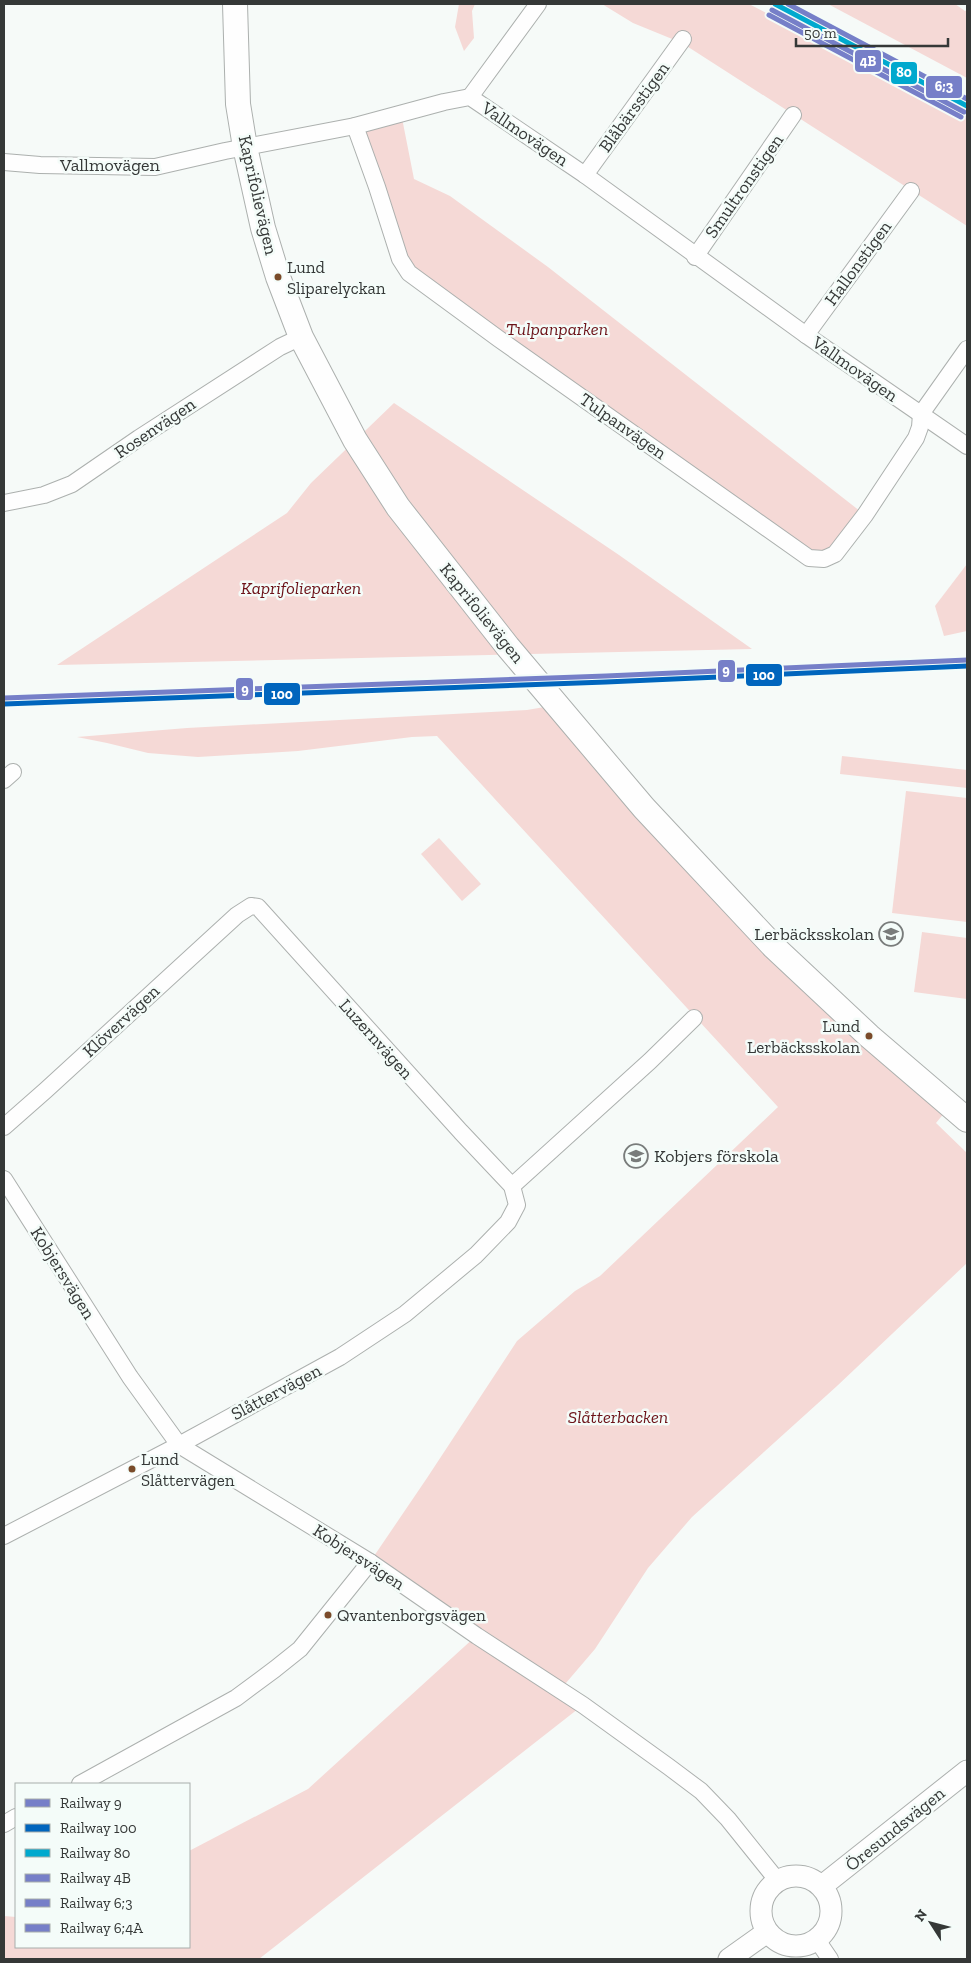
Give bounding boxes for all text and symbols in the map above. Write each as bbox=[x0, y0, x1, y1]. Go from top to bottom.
scale bar bbox=[796, 15, 948, 47]
text: 50 m bbox=[804, 24, 837, 42]
line badge: 4B bbox=[854, 49, 882, 73]
text: 4B bbox=[860, 53, 877, 70]
street label: Blåbärsstigen bbox=[594, 57, 675, 156]
line badge: 80 bbox=[890, 61, 918, 85]
text: 80 bbox=[896, 64, 912, 81]
line badge: 6;3 bbox=[925, 75, 963, 99]
text: 6;3 bbox=[935, 78, 954, 95]
street label: Vallmovägen bbox=[477, 96, 573, 171]
street label: Smultronstigen bbox=[700, 129, 788, 242]
street label: Kaprifolievägen bbox=[234, 133, 283, 258]
street label: Vallmovägen bbox=[59, 154, 161, 176]
street label: Hallonstigen bbox=[820, 216, 897, 310]
place label: Lund Sliparelyckan bbox=[287, 257, 386, 298]
marker: Lund Sliparelyckan bbox=[273, 272, 283, 282]
park label: Tulpanparken bbox=[506, 318, 608, 340]
street label: Vallmovägen bbox=[807, 331, 903, 407]
street label: Tulpanvägen bbox=[575, 388, 671, 464]
street label: Rosenvägen bbox=[110, 393, 200, 463]
street label: Kaprifolievägen bbox=[435, 559, 529, 668]
park label: Kaprifolieparken bbox=[241, 577, 361, 599]
line badge: 9 bbox=[717, 659, 736, 683]
text: 9 bbox=[722, 662, 730, 679]
line badge: 100 bbox=[745, 663, 783, 687]
text: 100 bbox=[753, 667, 775, 684]
line badge: 9 bbox=[235, 677, 254, 701]
text: 9 bbox=[241, 681, 249, 698]
line badge: 100 bbox=[263, 682, 301, 706]
text: 100 bbox=[271, 686, 293, 703]
school or university icon: Lerbäcksskolan bbox=[878, 921, 904, 947]
place label: Lerbäcksskolan bbox=[754, 923, 875, 945]
street label: Klövervägen bbox=[78, 980, 164, 1062]
street label: Luzernvägen bbox=[334, 994, 418, 1084]
place label: Lund Lerbäcksskolan bbox=[747, 1016, 861, 1057]
marker: Lund Lerbäcksskolan bbox=[864, 1031, 874, 1041]
school or university icon: Kobjers förskola bbox=[623, 1143, 649, 1169]
place label: Kobjers förskola bbox=[654, 1145, 779, 1167]
street label: Kobjersvägen bbox=[26, 1223, 101, 1324]
street label: Slåttervägen bbox=[227, 1359, 325, 1425]
park label: Slåtterbacken bbox=[568, 1406, 668, 1428]
place label: Lund Slåttervägen bbox=[141, 1449, 235, 1490]
marker: Lund Slåttervägen bbox=[127, 1464, 137, 1474]
street label: Kobjersvägen bbox=[309, 1519, 410, 1595]
place label: Qvantenborgsvägen bbox=[337, 1605, 486, 1625]
marker: Qvantenborgsvägen bbox=[323, 1610, 333, 1620]
street label: Öresundsvägen bbox=[841, 1782, 950, 1876]
legend bbox=[15, 1783, 190, 1948]
text: Railway 9 bbox=[60, 1794, 122, 1812]
text: Railway 100 bbox=[60, 1819, 137, 1837]
text: Railway 80 bbox=[60, 1844, 130, 1862]
text: Railway 4B bbox=[60, 1869, 131, 1887]
text: Railway 6;3 bbox=[60, 1894, 132, 1912]
north arrow bbox=[906, 1898, 956, 1948]
text: N bbox=[911, 1906, 931, 1925]
text: Railway 6;4A bbox=[60, 1919, 143, 1937]

